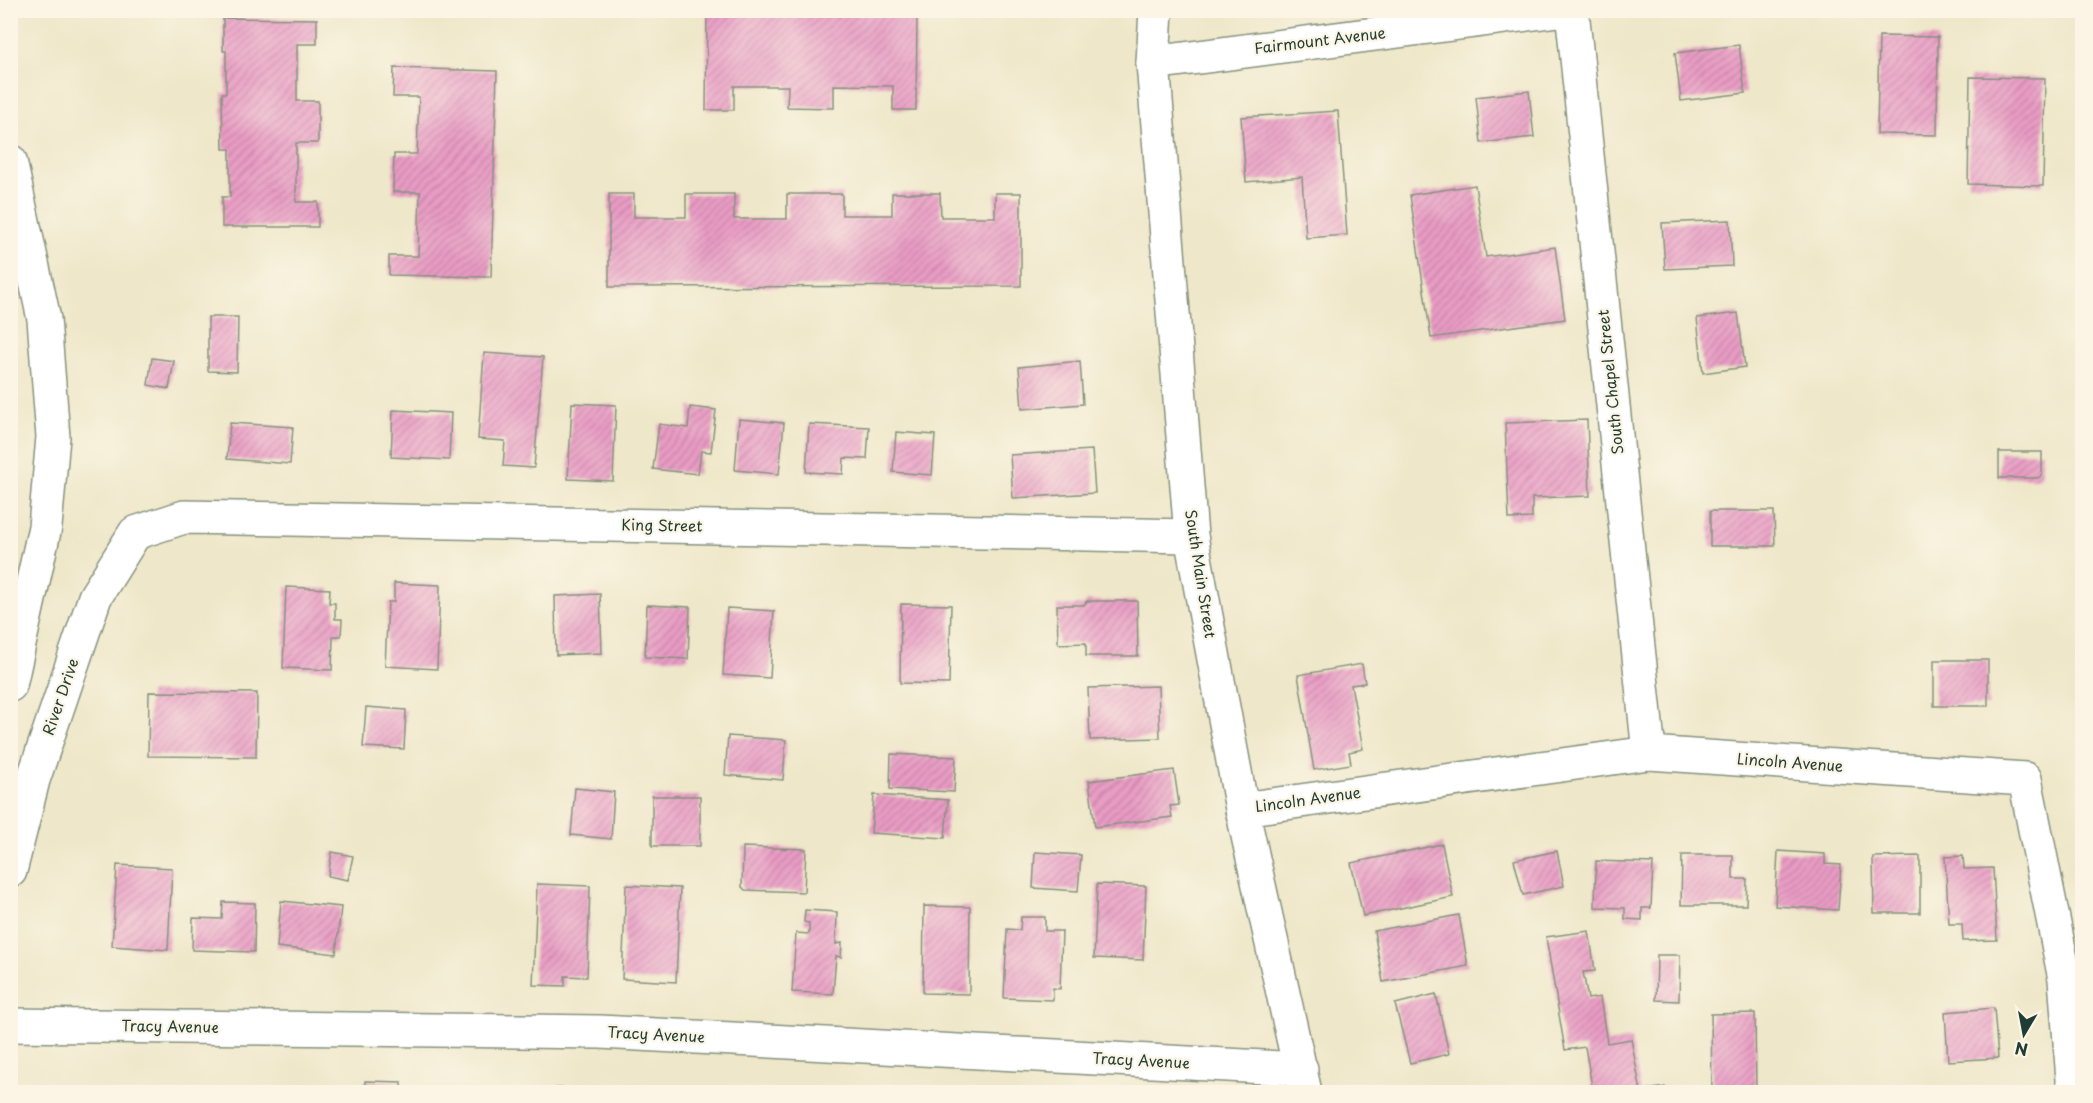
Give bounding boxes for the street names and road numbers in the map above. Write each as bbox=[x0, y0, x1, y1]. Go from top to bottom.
street label: Fairmount Avenue bbox=[1253, 20, 1387, 59]
street label: South Chapel Street bbox=[1590, 309, 1629, 456]
street label: South Main Street bbox=[1180, 508, 1223, 640]
street label: King Street bbox=[621, 512, 703, 537]
street label: River Drive bbox=[36, 655, 83, 738]
street label: Lincoln Avenue bbox=[1736, 746, 1844, 777]
street label: Lincoln Avenue bbox=[1254, 780, 1362, 817]
street label: Tracy Avenue bbox=[121, 1013, 219, 1038]
street label: Tracy Avenue bbox=[607, 1019, 705, 1048]
street label: Tracy Avenue bbox=[1092, 1045, 1190, 1074]

